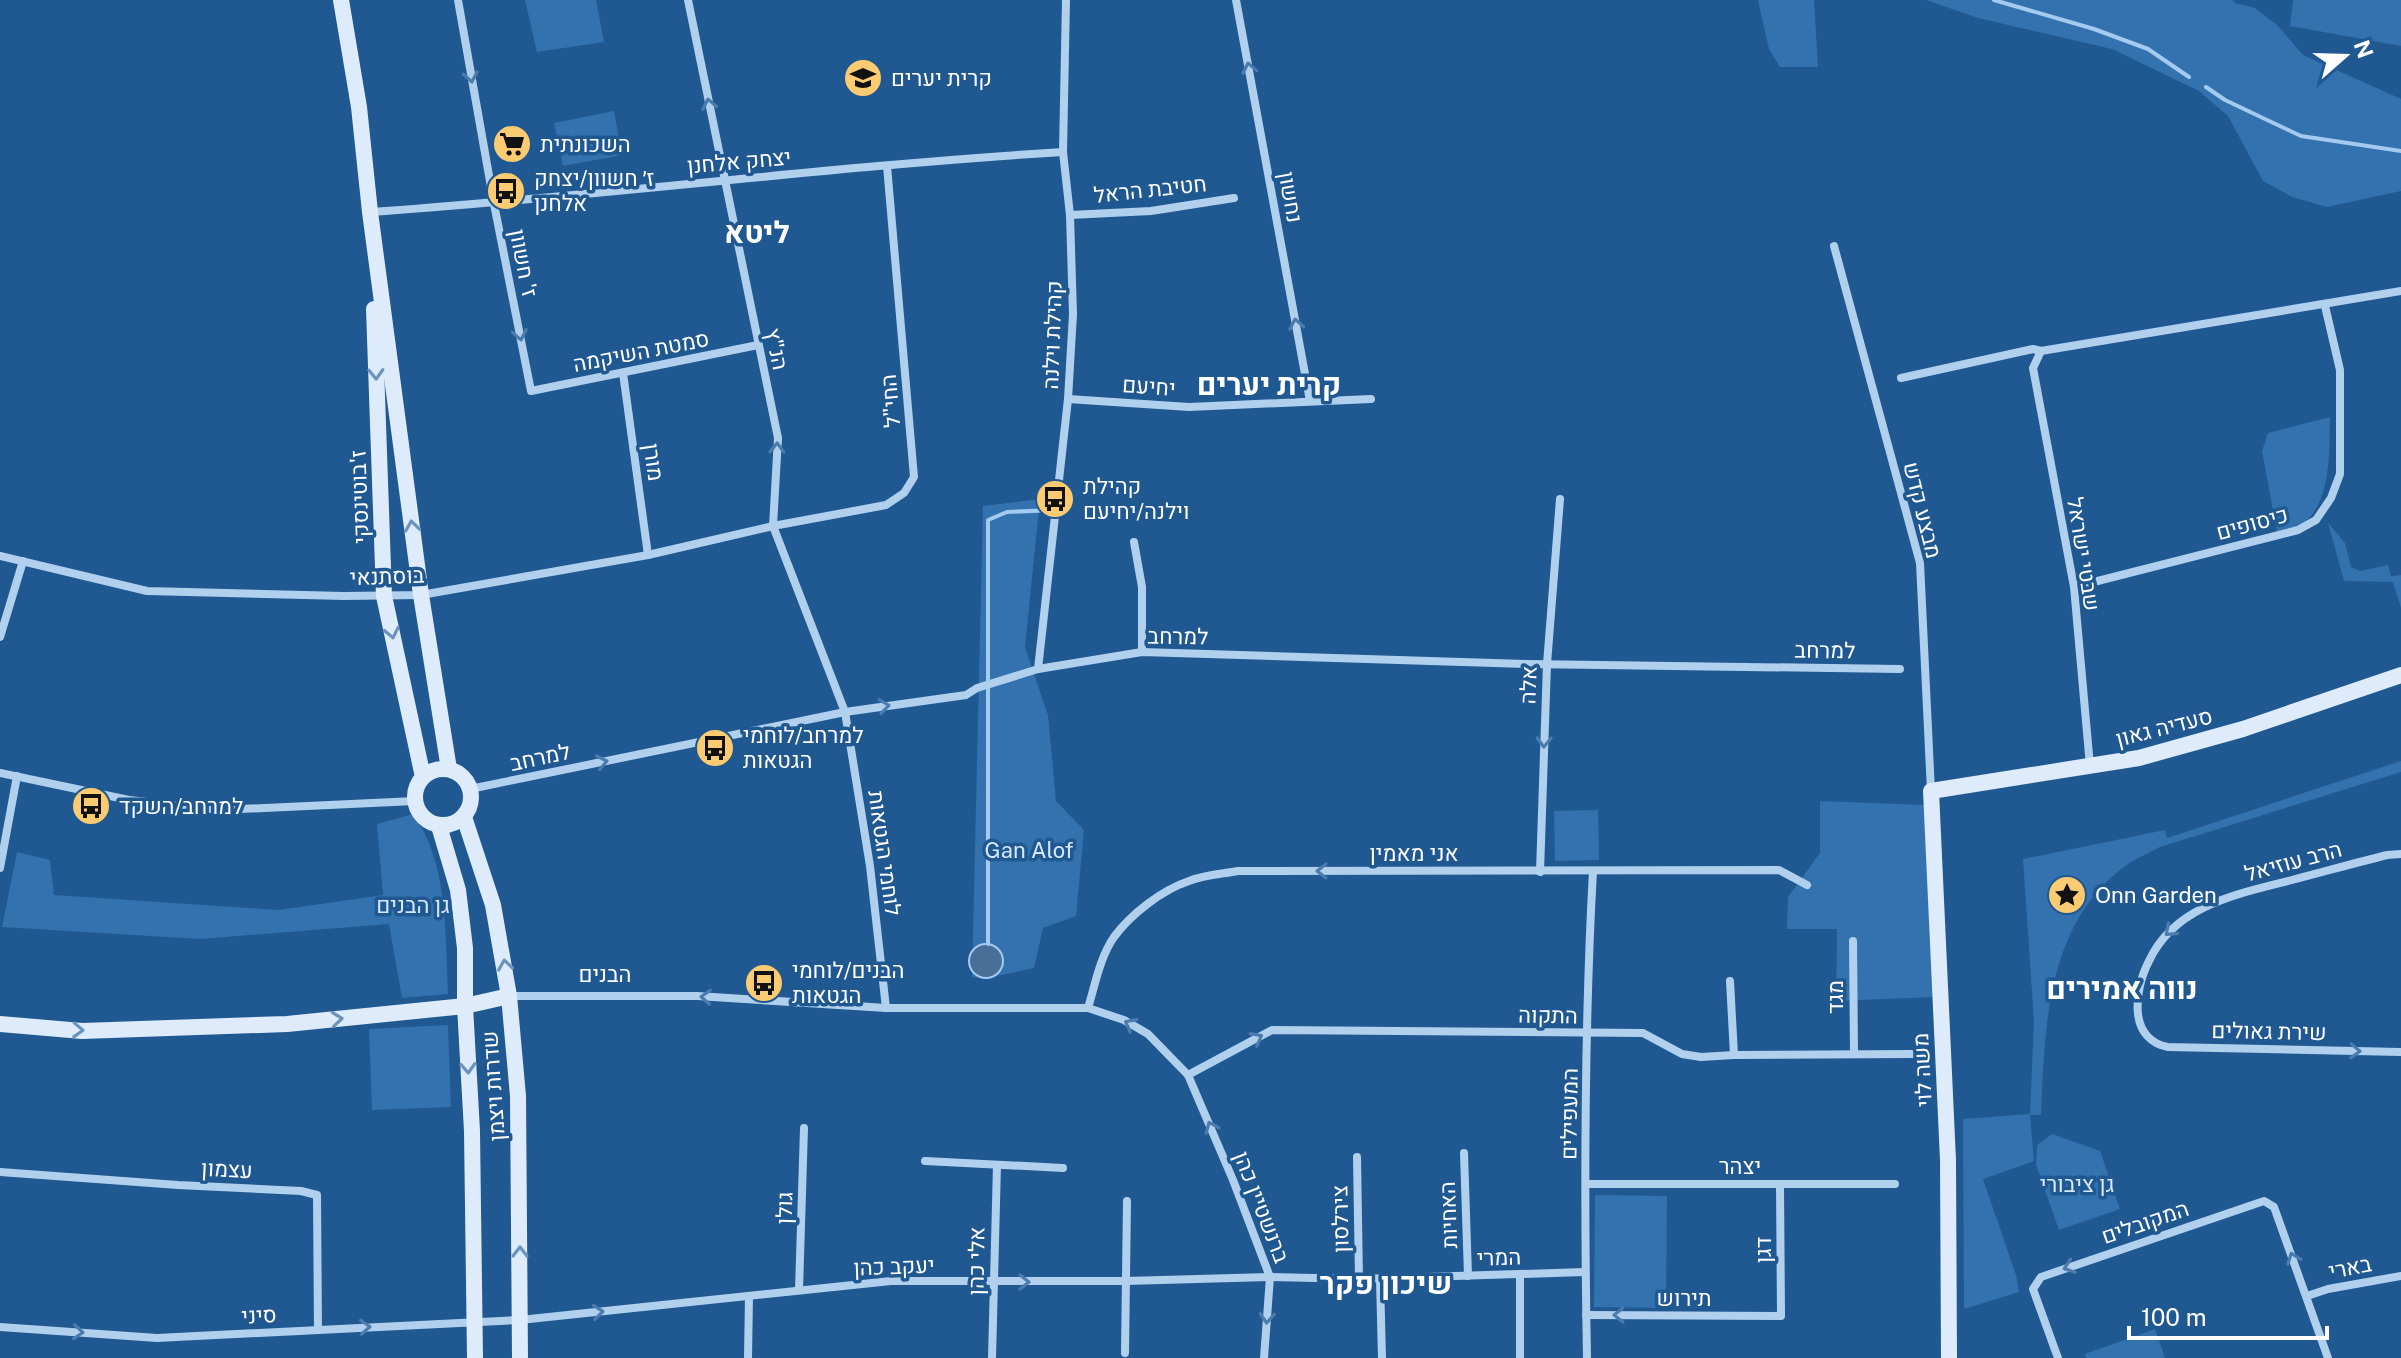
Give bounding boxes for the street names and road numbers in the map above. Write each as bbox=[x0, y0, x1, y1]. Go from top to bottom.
street label: יצחק אלחנן bbox=[686, 144, 792, 178]
street label: נחשון bbox=[1274, 169, 1308, 225]
street label: חטיבת הראל bbox=[1092, 170, 1208, 208]
street label: ז' חשוון bbox=[505, 227, 543, 299]
street label: קהילת וילנה bbox=[1037, 280, 1067, 390]
street label: סמטת השיקמה bbox=[571, 325, 711, 377]
street label: הנ"ץ bbox=[760, 326, 794, 372]
street label: יחיעם bbox=[1121, 371, 1177, 401]
street label: החי"ל bbox=[875, 373, 905, 429]
street label: מורן bbox=[639, 442, 669, 482]
street label: ז'בוטינסקי bbox=[344, 450, 374, 544]
street label: מבצע קדש bbox=[1899, 459, 1947, 561]
street label: שבטי ישראל bbox=[2062, 495, 2106, 613]
street label: כיסופים bbox=[2213, 501, 2291, 545]
street label: בוסתנאי bbox=[349, 562, 425, 590]
street label: למרחב bbox=[1147, 622, 1209, 650]
street label: למרחב bbox=[1794, 636, 1856, 664]
street label: אלה bbox=[1514, 665, 1542, 705]
street label: סעדיה גאון bbox=[2113, 702, 2215, 752]
street label: למרחב bbox=[507, 738, 573, 776]
street label: לוחמי הגטאות bbox=[863, 789, 907, 917]
street label: הרב עוזיאל bbox=[2241, 836, 2345, 886]
street label: אני מאמין bbox=[1369, 840, 1459, 866]
street label: הבנים bbox=[578, 961, 632, 987]
street label: מגד bbox=[1822, 980, 1848, 1014]
street label: התקוה bbox=[1518, 1001, 1578, 1029]
street label: שירת גאולים bbox=[2211, 1017, 2327, 1045]
street label: שדרות ויצמן bbox=[476, 1030, 510, 1142]
street label: משה לוי bbox=[1907, 1032, 1937, 1108]
street label: המעפילים bbox=[1555, 1068, 1583, 1160]
street label: ברנשטיין כהן bbox=[1229, 1148, 1295, 1267]
street label: יצהר bbox=[1719, 1153, 1761, 1179]
street label: עצמון bbox=[201, 1155, 253, 1183]
street label: האחיות bbox=[1434, 1181, 1462, 1249]
street label: צירלסון bbox=[1326, 1185, 1354, 1253]
street label: גולן bbox=[770, 1191, 798, 1225]
street label: המקובלים bbox=[2098, 1195, 2192, 1249]
street label: אלי כהן bbox=[962, 1227, 990, 1295]
street label: דגן bbox=[1750, 1237, 1776, 1263]
street label: המרי bbox=[1476, 1243, 1522, 1271]
street label: בארי bbox=[2326, 1250, 2374, 1284]
street label: יעקב כהן bbox=[853, 1252, 935, 1280]
street label: תירוש bbox=[1656, 1285, 1712, 1311]
street label: סיני bbox=[241, 1301, 277, 1329]

